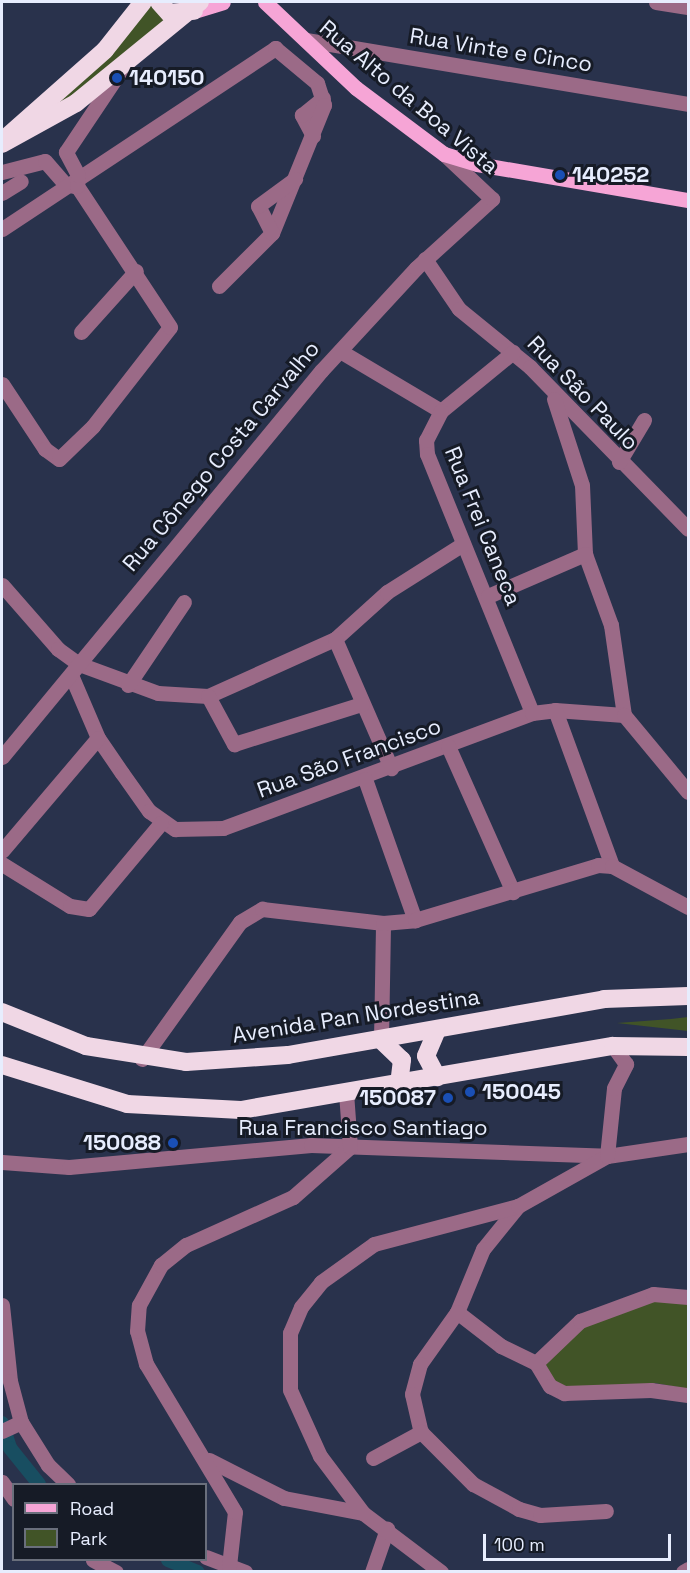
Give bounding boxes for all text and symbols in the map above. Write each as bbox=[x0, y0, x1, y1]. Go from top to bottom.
street label: Rua Alto da Boa Vista bbox=[314, 14, 504, 180]
street label: Rua Vinte e Cinco bbox=[408, 23, 594, 77]
place label: 140150 bbox=[129, 65, 205, 91]
marker: 140150 bbox=[110, 71, 124, 85]
place label: 140252 bbox=[572, 162, 649, 188]
marker: 140252 bbox=[553, 168, 567, 182]
street label: Rua São Paulo bbox=[522, 330, 644, 456]
street label: Rua Cônego Costa Carvalho bbox=[117, 336, 325, 576]
street label: Rua Frei Caneca bbox=[439, 443, 527, 609]
street label: Rua São Francisco bbox=[254, 712, 444, 804]
street label: Avenida Pan Nordestina bbox=[230, 983, 482, 1049]
place label: 150045 bbox=[482, 1079, 561, 1105]
place label: 150087 bbox=[359, 1085, 436, 1111]
marker: 150045 bbox=[463, 1085, 477, 1099]
marker: 150087 bbox=[441, 1091, 455, 1105]
street label: Rua Francisco Santiago bbox=[238, 1115, 488, 1141]
place label: 150088 bbox=[83, 1130, 161, 1156]
marker: 150088 bbox=[166, 1136, 180, 1150]
legend bbox=[12, 1483, 207, 1561]
text: Road bbox=[70, 1497, 114, 1520]
scale bar bbox=[486, 1522, 674, 1560]
text: Park bbox=[70, 1527, 107, 1550]
text: 100 m bbox=[494, 1533, 545, 1556]

